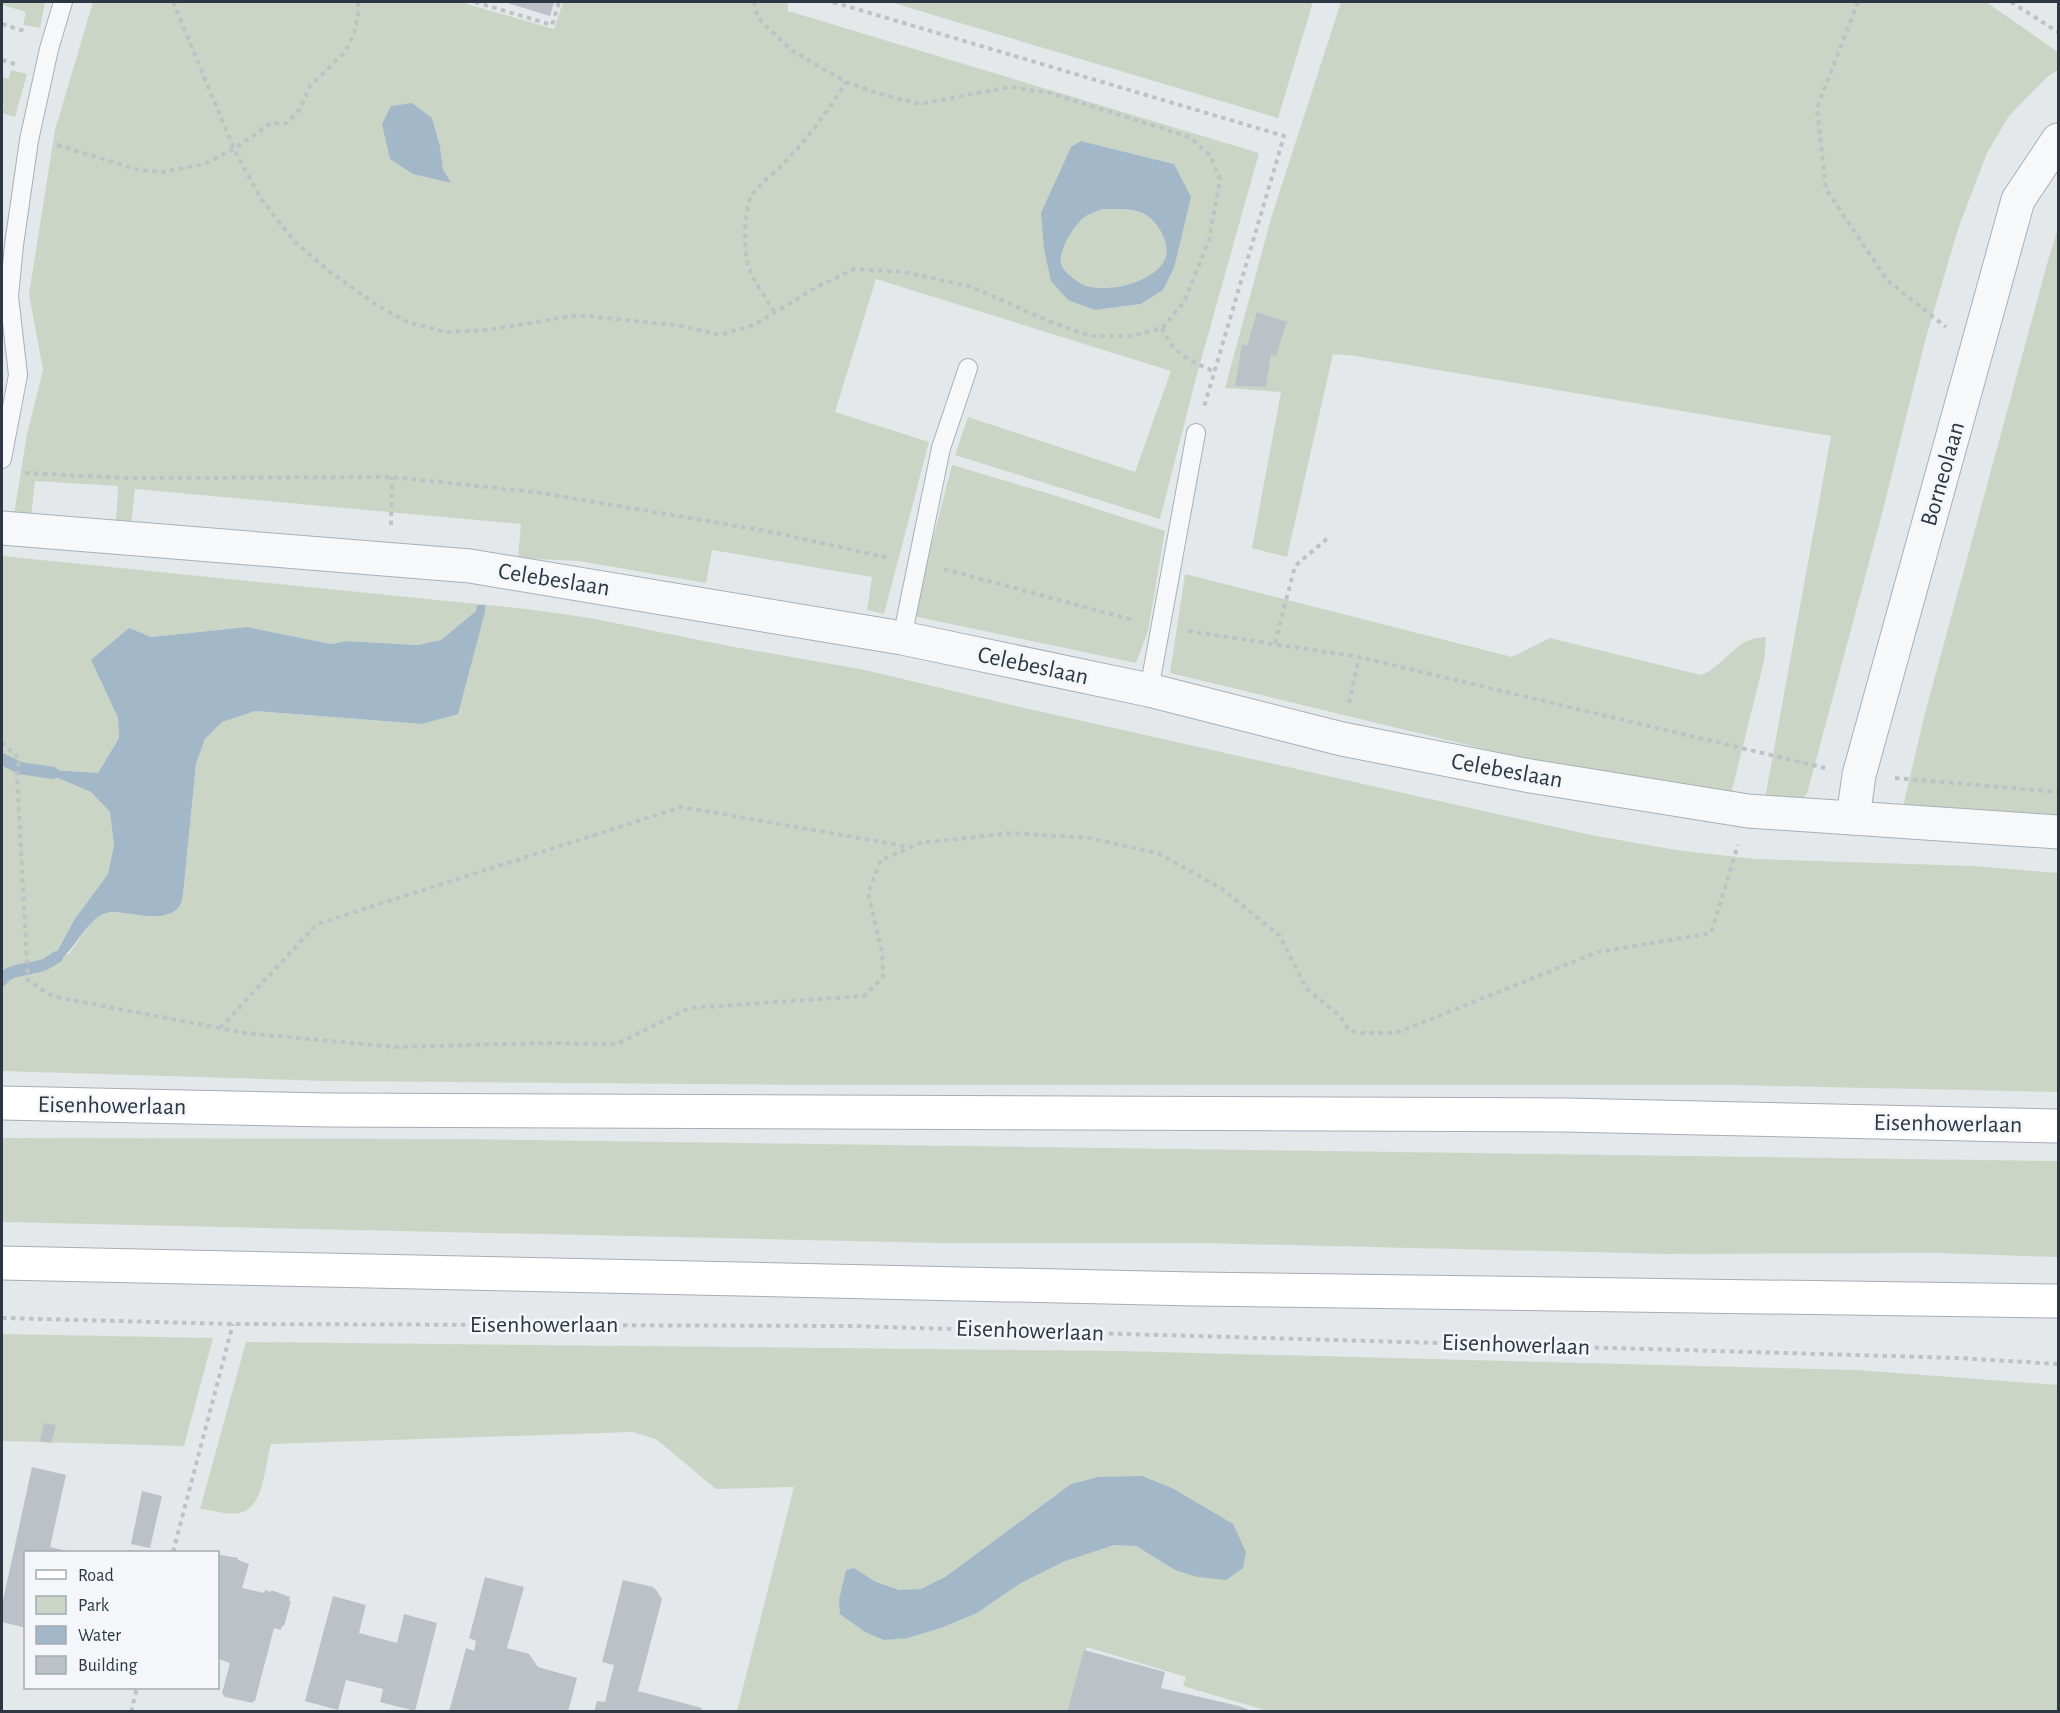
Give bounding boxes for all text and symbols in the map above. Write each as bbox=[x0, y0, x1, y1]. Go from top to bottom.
street label: Borneolaan bbox=[1917, 419, 1969, 529]
street label: Celebeslaan bbox=[497, 559, 611, 601]
street label: Celebeslaan bbox=[975, 643, 1091, 689]
street label: Celebeslaan bbox=[1449, 749, 1565, 793]
street label: Eisenhowerlaan bbox=[38, 1093, 186, 1119]
street label: Eisenhowerlaan bbox=[1874, 1111, 2022, 1137]
street label: Eisenhowerlaan bbox=[470, 1313, 618, 1337]
street label: Eisenhowerlaan bbox=[955, 1316, 1105, 1346]
street label: Eisenhowerlaan bbox=[1441, 1330, 1591, 1360]
legend bbox=[24, 1551, 219, 1689]
text: Road bbox=[78, 1567, 114, 1585]
text: Park bbox=[78, 1597, 110, 1615]
text: Water bbox=[78, 1627, 121, 1645]
text: Building bbox=[78, 1657, 138, 1675]

